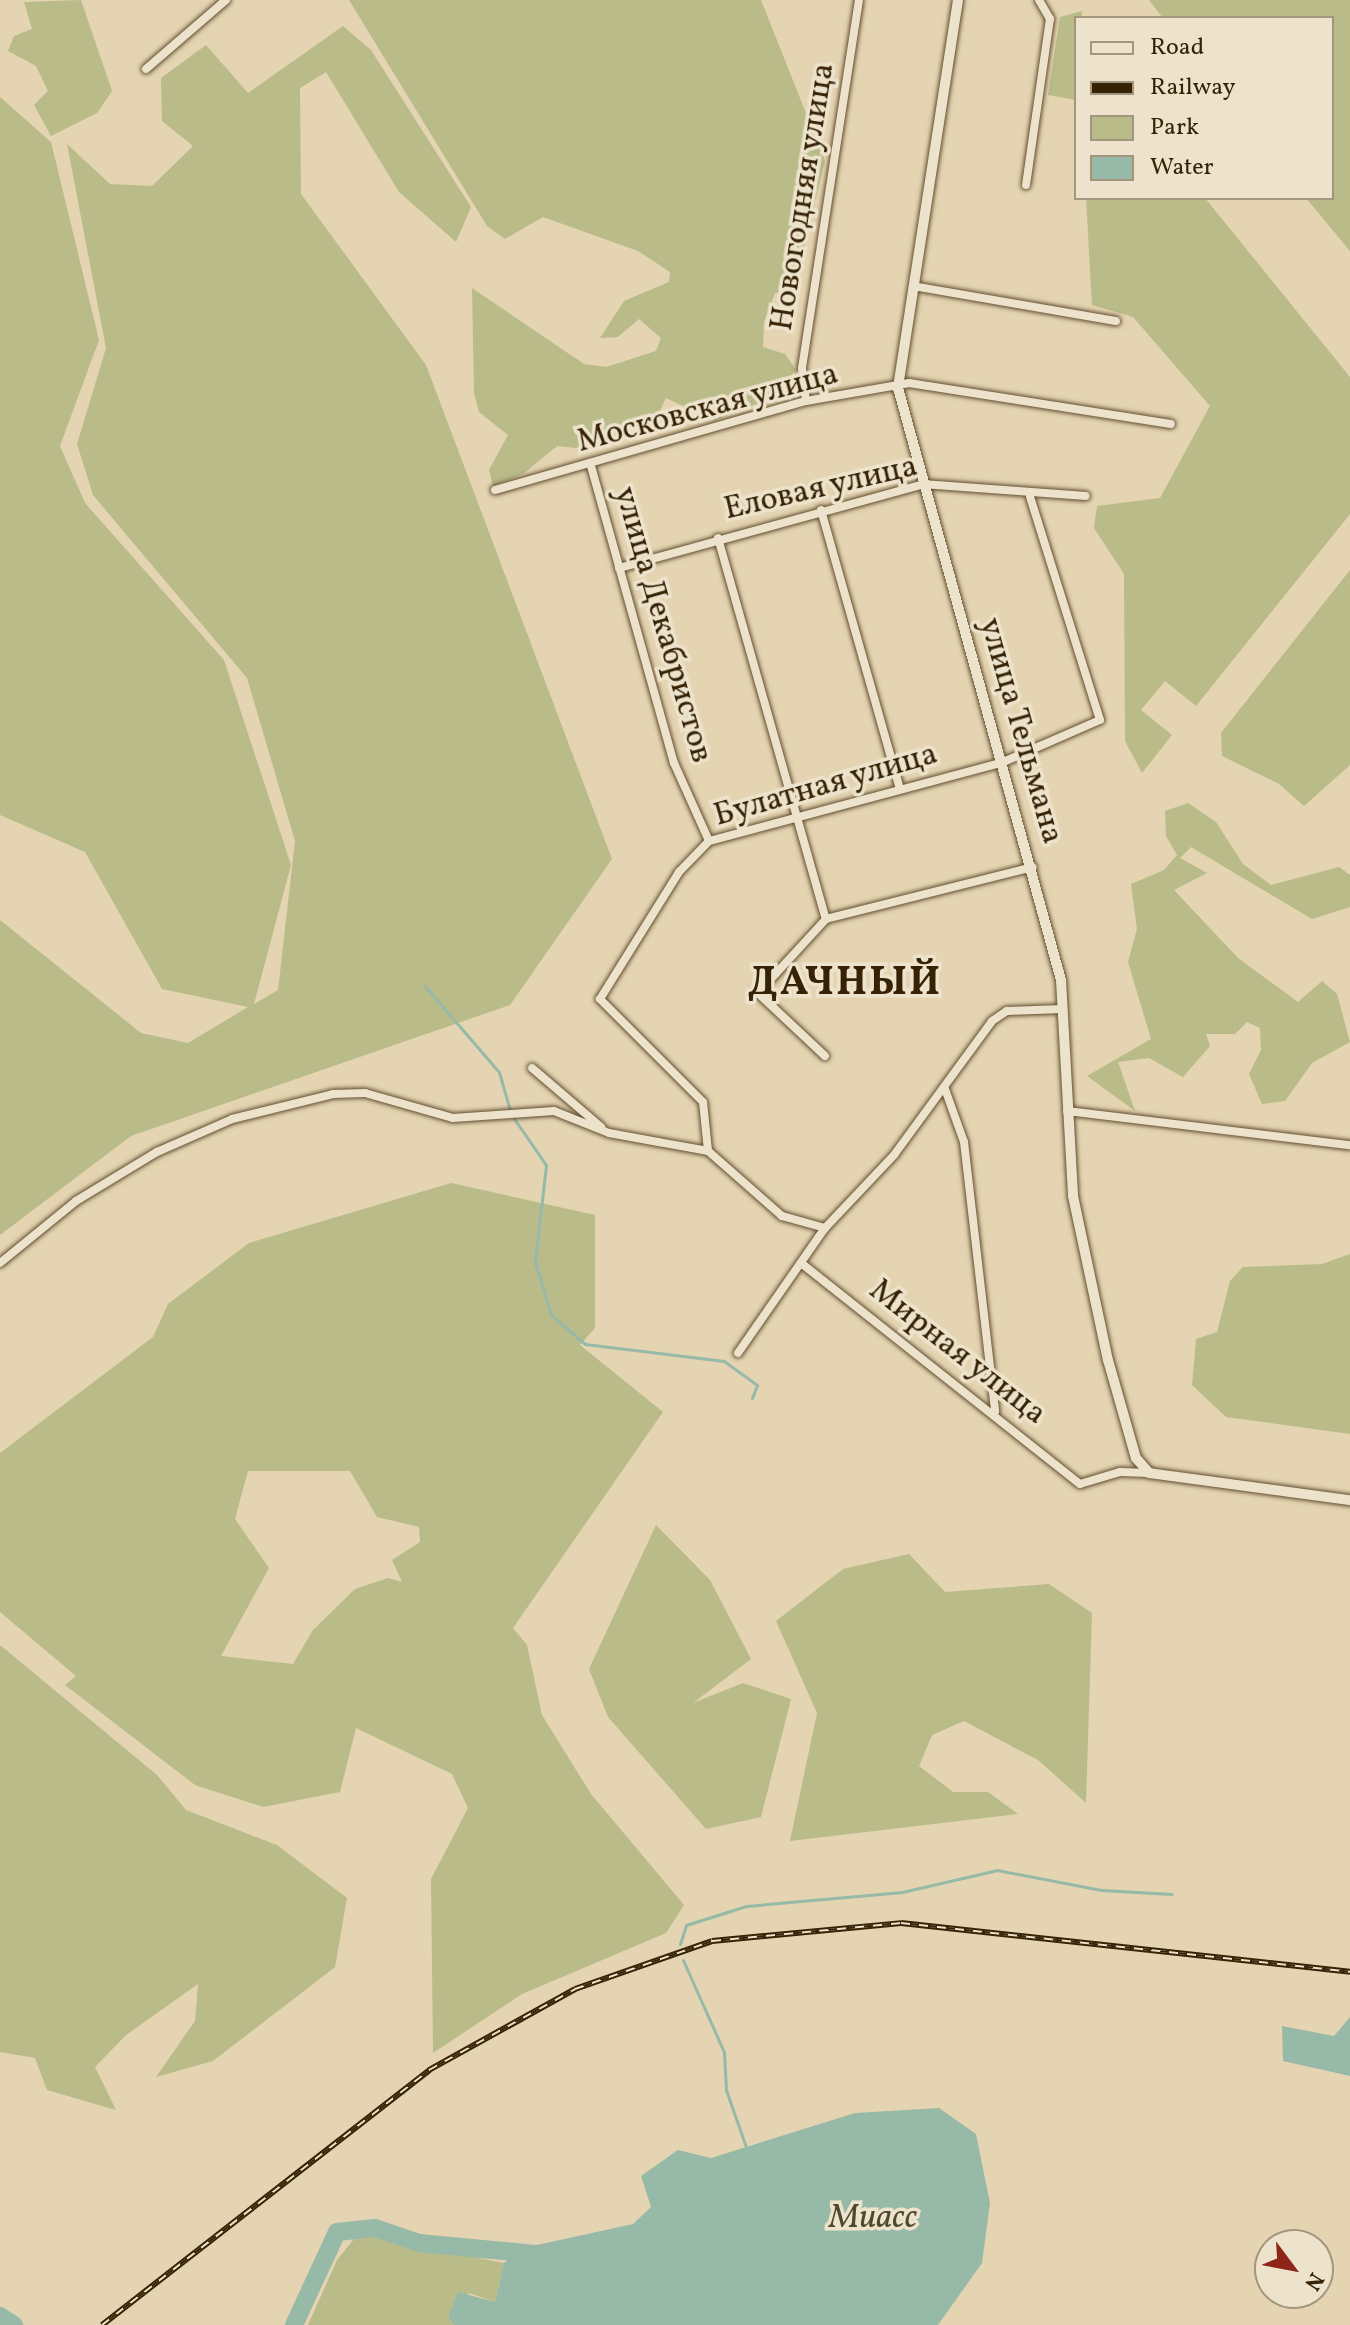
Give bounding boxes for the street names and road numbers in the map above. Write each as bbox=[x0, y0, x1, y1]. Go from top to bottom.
street label: Новогодняя улица bbox=[764, 60, 844, 334]
street label: Московская улица bbox=[573, 356, 843, 462]
street label: Еловая улица bbox=[720, 448, 922, 530]
street label: улица Декабристов bbox=[604, 483, 720, 767]
street label: улица Тельмана bbox=[969, 613, 1071, 849]
street label: Булатная улица bbox=[709, 736, 943, 836]
street label: Мирная улица bbox=[860, 1272, 1054, 1434]

